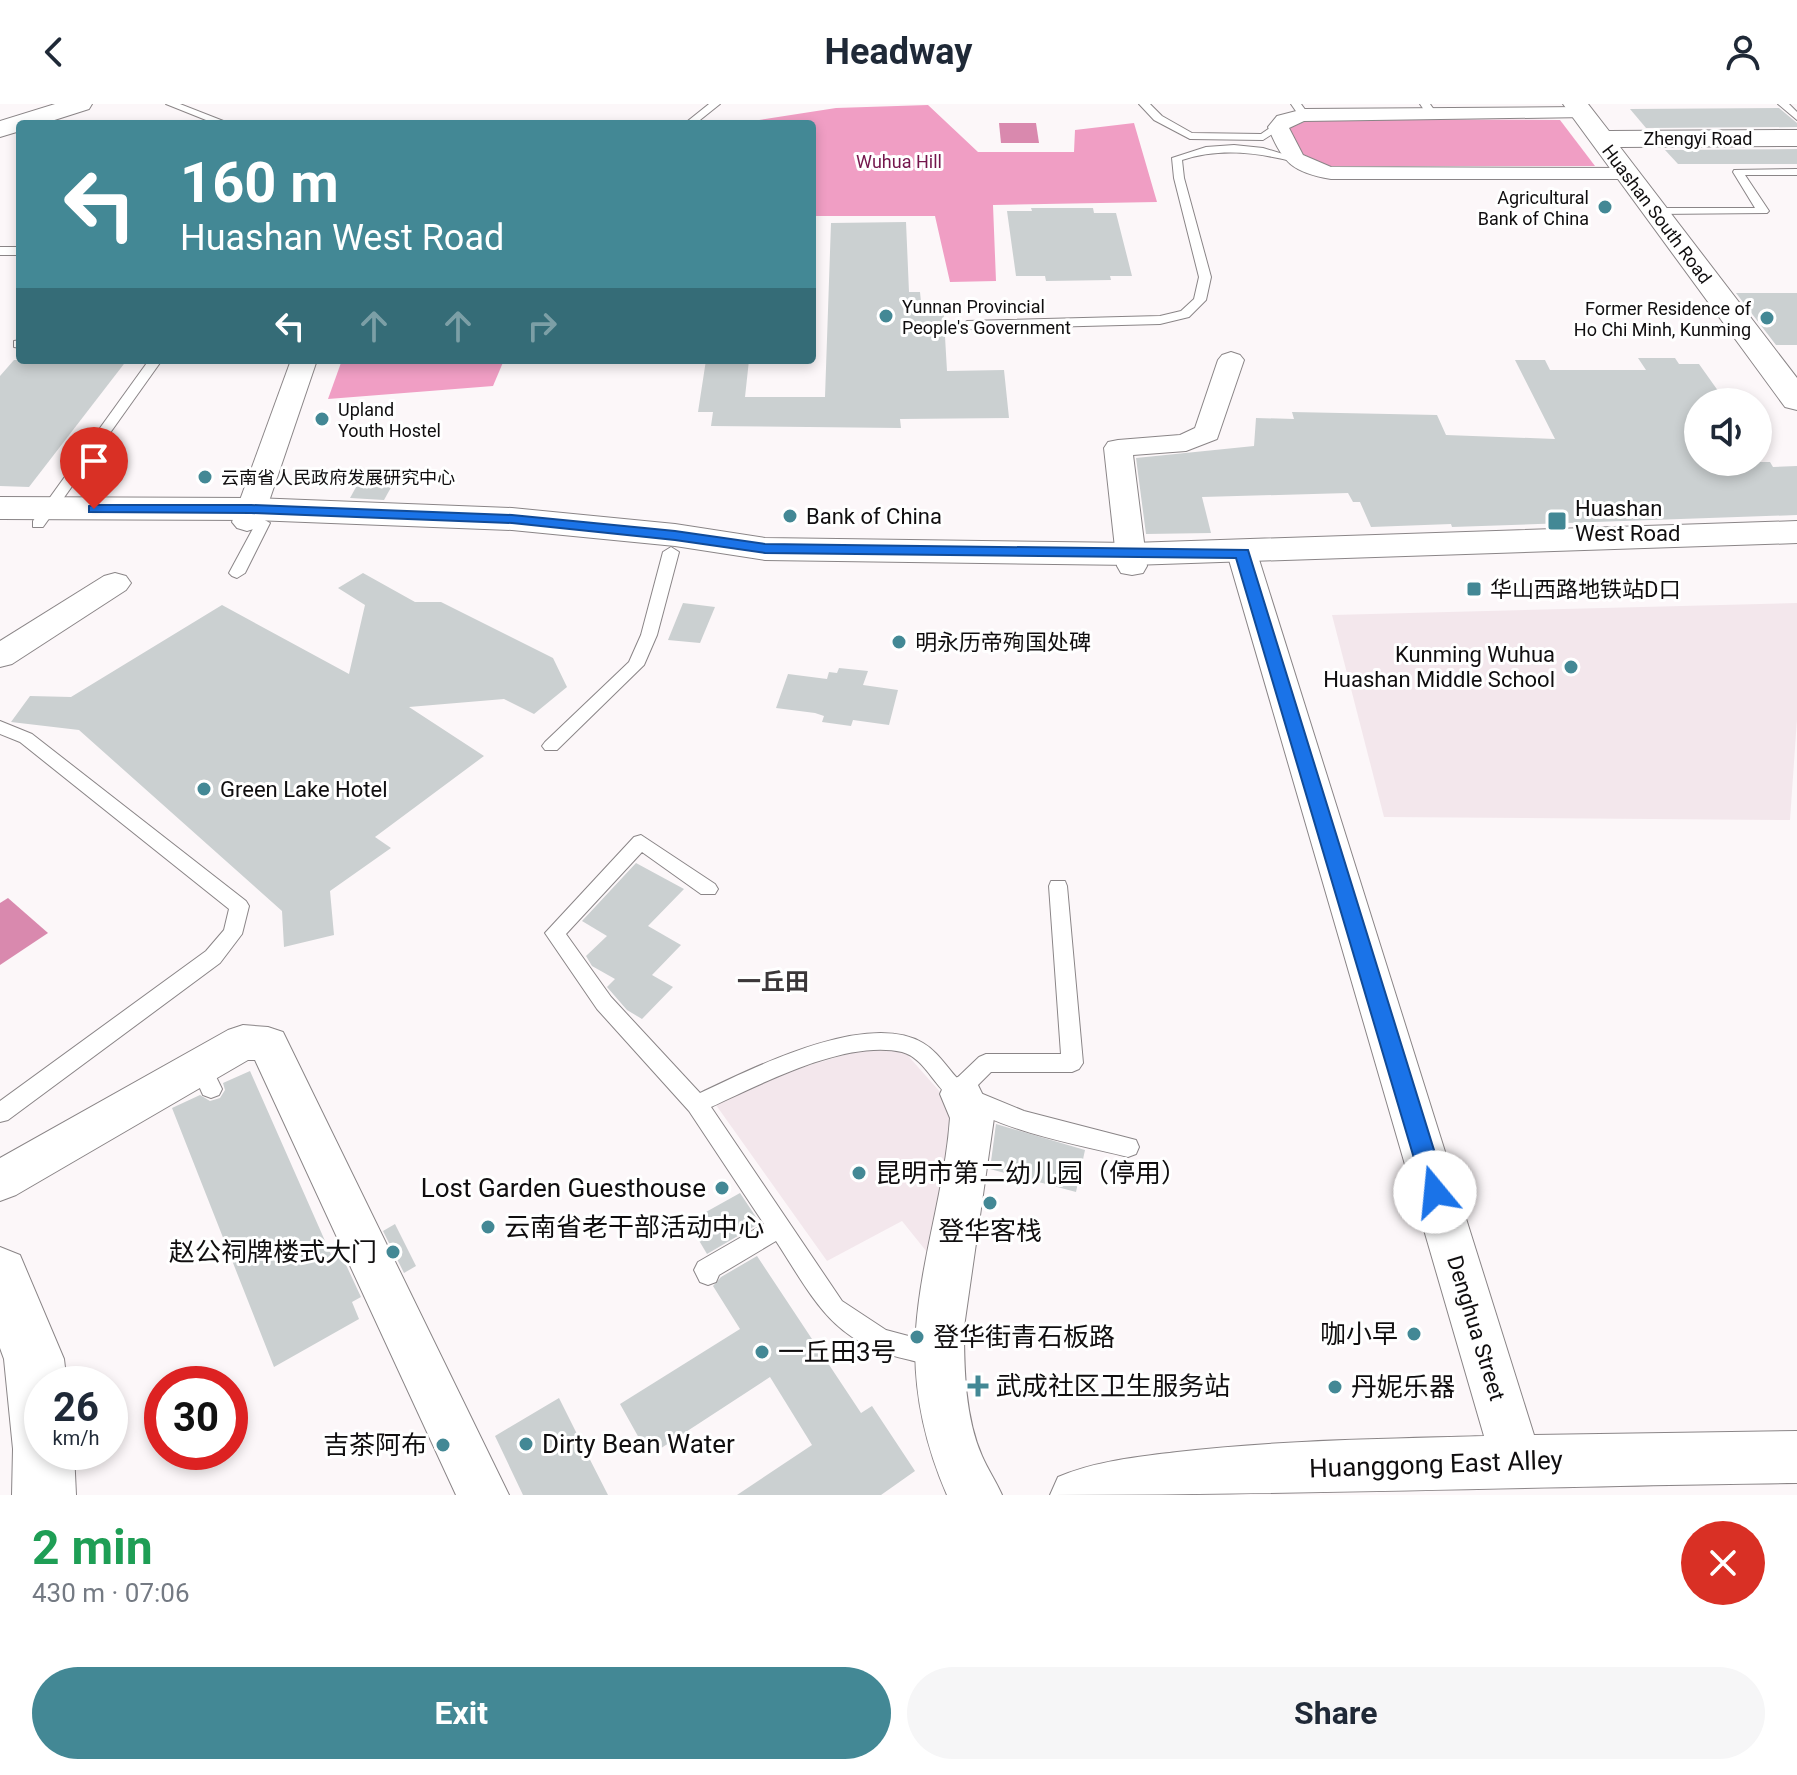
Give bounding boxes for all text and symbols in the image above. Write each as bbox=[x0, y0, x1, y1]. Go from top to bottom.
icon: back bbox=[32, 30, 76, 74]
icon: person bbox=[1721, 30, 1765, 74]
text: Headway bbox=[825, 31, 972, 73]
street label: Zhengyi Road bbox=[1644, 128, 1752, 149]
street label: Huashan South Road bbox=[1598, 140, 1716, 288]
text: 160 m bbox=[180, 150, 339, 216]
park label: Wuhua Hill bbox=[856, 151, 942, 172]
icon: left bbox=[48, 152, 152, 256]
place label: Agricultural Bank of China bbox=[1478, 187, 1589, 229]
marker: Agricultural Bank of China bbox=[1596, 198, 1614, 216]
text: Huashan West Road bbox=[180, 217, 504, 259]
place label: Yunnan Provincial People's Government bbox=[902, 296, 1071, 338]
place label: Former Residence of Ho Chi Minh, Kunming bbox=[1574, 298, 1752, 340]
icon: left bbox=[268, 304, 312, 348]
icon: ahead bbox=[352, 304, 396, 348]
icon: ahead bbox=[436, 304, 480, 348]
icon: right bbox=[520, 304, 564, 348]
marker: Yunnan Provincial People's Government bbox=[877, 307, 895, 325]
marker: Former Residence of Ho Chi Minh, Kunming bbox=[1758, 309, 1776, 327]
map controls bbox=[1684, 388, 1772, 476]
button: sound bbox=[1684, 388, 1772, 476]
place label: Upland Youth Hostel bbox=[338, 399, 441, 441]
marker: Upland Youth Hostel bbox=[313, 410, 331, 428]
pin bbox=[60, 427, 128, 509]
icon: arrive bbox=[72, 439, 116, 483]
place label: 云南省人民政府发展研究中心 bbox=[221, 467, 455, 488]
marker: 云南省人民政府发展研究中心 bbox=[196, 468, 214, 486]
place label: Huashan West Road bbox=[1575, 496, 1680, 546]
place label: Bank of China bbox=[806, 504, 942, 529]
marker: Bank of China bbox=[781, 507, 799, 525]
marker: Huashan West Road bbox=[1546, 510, 1568, 532]
place label: 华山西路地铁站D口 bbox=[1490, 577, 1680, 602]
marker: 华山西路地铁站D口 bbox=[1465, 580, 1483, 598]
place label: 明永历帝殉国处碑 bbox=[915, 630, 1091, 655]
marker: 明永历帝殉国处碑 bbox=[890, 633, 908, 651]
place label: Kunming Wuhua Huashan Middle School bbox=[1323, 642, 1555, 692]
marker: Kunming Wuhua Huashan Middle School bbox=[1562, 658, 1580, 676]
place label: Green Lake Hotel bbox=[220, 777, 388, 802]
marker: Green Lake Hotel bbox=[195, 780, 213, 798]
district label: 一丘田 bbox=[737, 968, 809, 996]
position arrow bbox=[1393, 1150, 1477, 1234]
place label: 昆明市第二幼儿园（停用） bbox=[875, 1158, 1187, 1188]
marker: 昆明市第二幼儿园（停用） bbox=[850, 1164, 868, 1182]
place label: Lost Garden Guesthouse bbox=[421, 1173, 706, 1203]
marker: Lost Garden Guesthouse bbox=[713, 1179, 731, 1197]
marker: 登华客栈 bbox=[981, 1194, 999, 1212]
place label: 云南省老干部活动中心 bbox=[504, 1212, 764, 1242]
place label: 登华客栈 bbox=[938, 1216, 1042, 1246]
marker: 云南省老干部活动中心 bbox=[479, 1218, 497, 1236]
place label: 赵公祠牌楼式大门 bbox=[169, 1237, 377, 1267]
marker: 赵公祠牌楼式大门 bbox=[384, 1243, 402, 1261]
street label: Denghua Street bbox=[1442, 1252, 1510, 1404]
place label: 咖小早 bbox=[1320, 1319, 1398, 1349]
place label: 登华街青石板路 bbox=[933, 1322, 1115, 1352]
marker: 咖小早 bbox=[1405, 1325, 1423, 1343]
marker: 登华街青石板路 bbox=[908, 1328, 926, 1346]
place label: 一丘田3号 bbox=[778, 1337, 897, 1367]
marker: 一丘田3号 bbox=[753, 1343, 771, 1361]
speed limit sign: 30 bbox=[144, 1366, 248, 1470]
place label: 武成社区卫生服务站 bbox=[996, 1371, 1230, 1401]
place label: 丹妮乐器 bbox=[1351, 1372, 1455, 1402]
marker: 武成社区卫生服务站 bbox=[967, 1375, 989, 1397]
marker: 丹妮乐器 bbox=[1326, 1378, 1344, 1396]
text: 26 bbox=[53, 1384, 99, 1431]
text: km/h bbox=[53, 1426, 99, 1450]
place label: Dirty Bean Water bbox=[542, 1429, 735, 1459]
place label: 吉茶阿布 bbox=[323, 1430, 427, 1460]
marker: Dirty Bean Water bbox=[517, 1435, 535, 1453]
marker: 吉茶阿布 bbox=[434, 1436, 452, 1454]
street label: Huanggong East Alley bbox=[1309, 1445, 1563, 1483]
text: 2 min bbox=[32, 1519, 153, 1576]
button: close bbox=[1681, 1521, 1765, 1605]
text: 430 m · 07:06 bbox=[32, 1578, 190, 1608]
button: Exit bbox=[32, 1667, 891, 1759]
button: Share bbox=[907, 1667, 1765, 1759]

